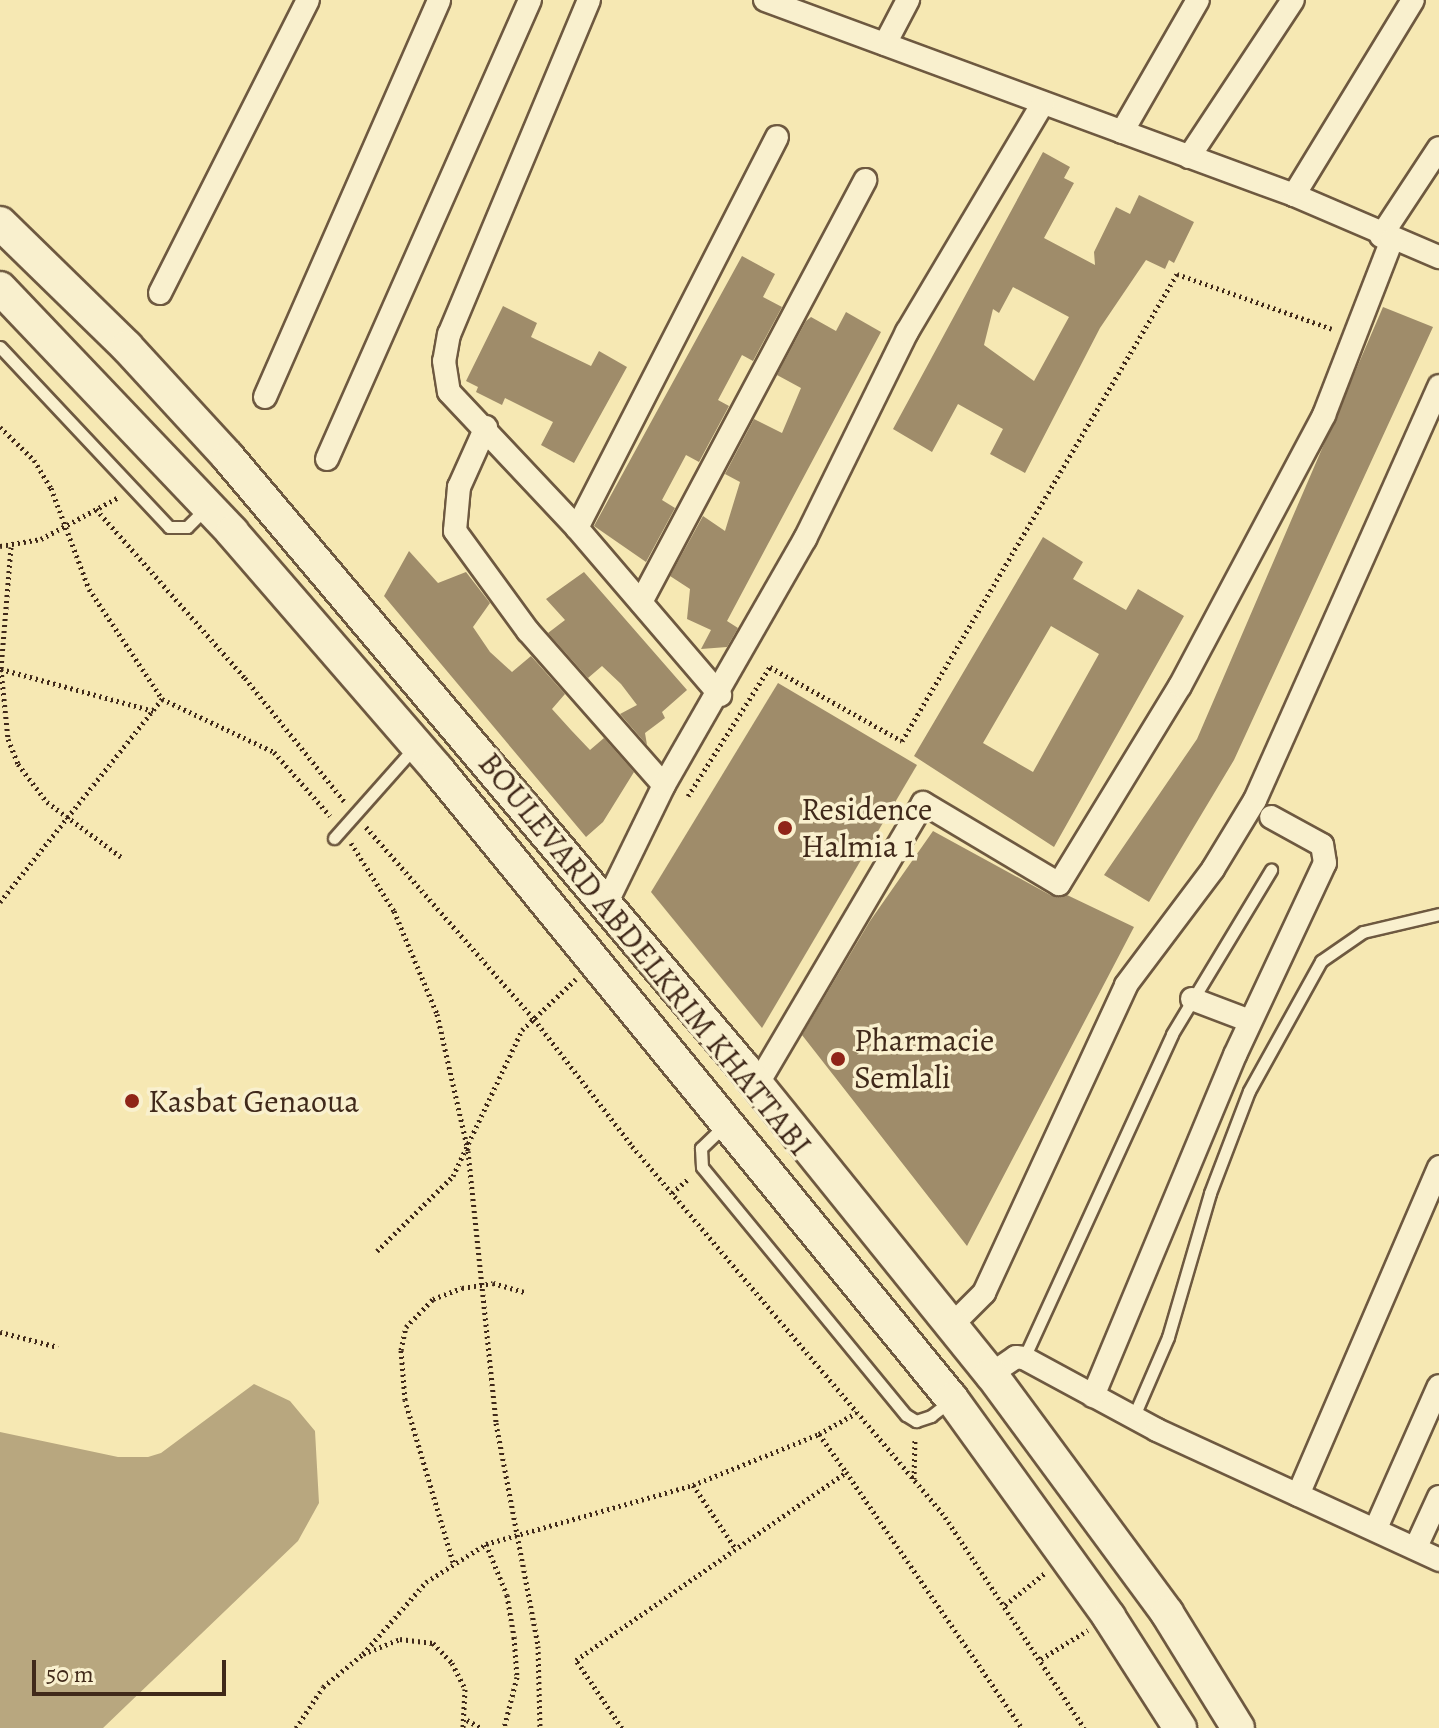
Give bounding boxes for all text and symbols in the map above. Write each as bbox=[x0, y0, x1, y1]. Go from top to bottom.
street label: BOULEVARD ABDELKRIM KHATTABI bbox=[470, 745, 820, 1163]
place label: Residence Halmia 1 bbox=[801, 791, 932, 866]
marker: Residence Halmia 1 bbox=[776, 819, 794, 837]
place label: Pharmacie Semlali bbox=[854, 1022, 994, 1097]
marker: Pharmacie Semlali bbox=[829, 1050, 847, 1068]
place label: Kasbat Genaoua bbox=[148, 1082, 359, 1120]
marker: Kasbat Genaoua bbox=[123, 1092, 141, 1110]
scale bar bbox=[36, 1644, 230, 1694]
text: 50 m bbox=[46, 1658, 94, 1690]

